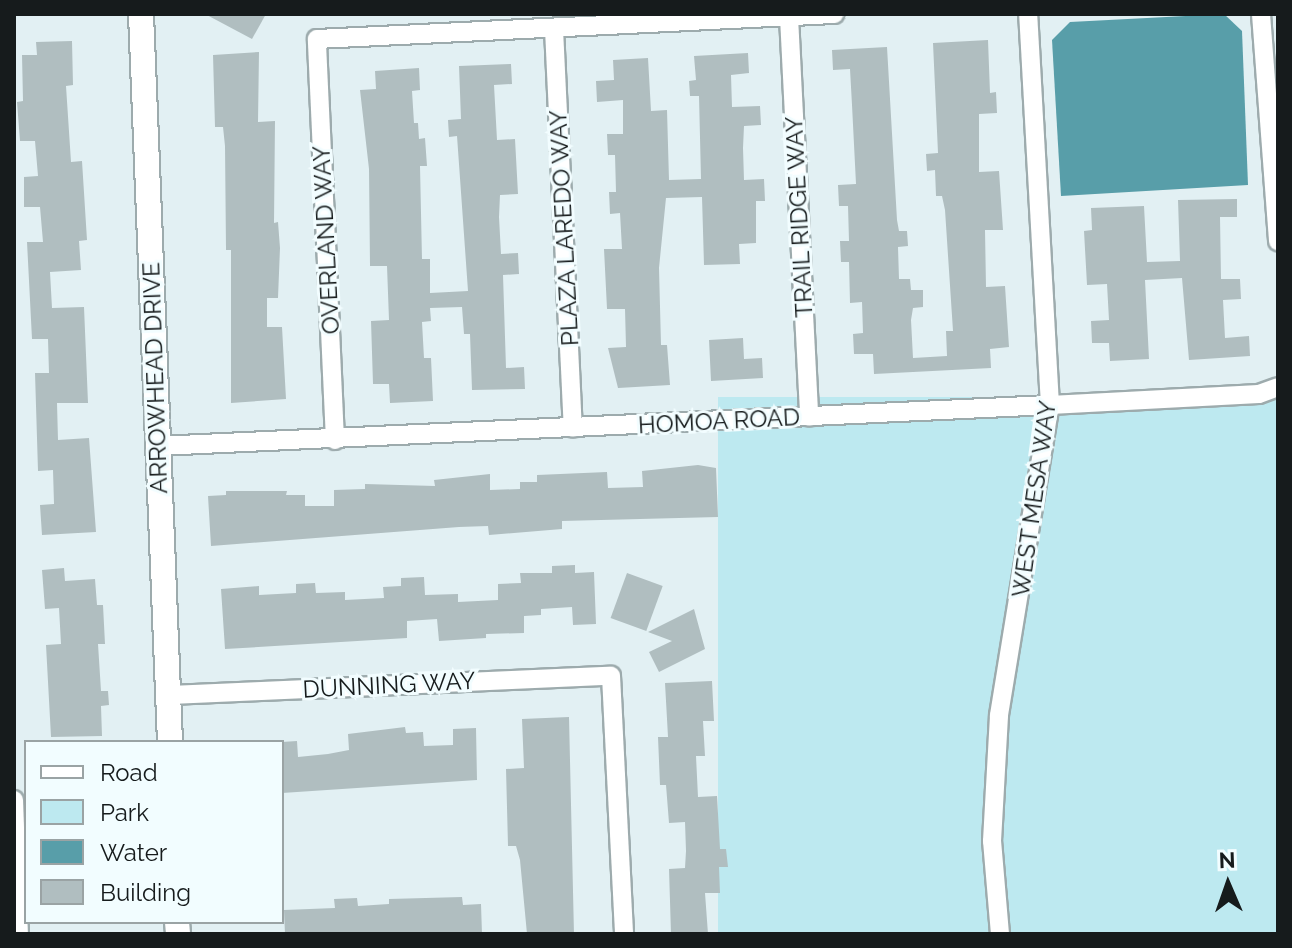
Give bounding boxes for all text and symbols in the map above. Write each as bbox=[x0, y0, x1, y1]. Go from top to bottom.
street label: PLAZA LAREDO WAY bbox=[543, 108, 585, 348]
street label: TRAIL RIDGE WAY bbox=[779, 115, 819, 319]
street label: OVERLAND WAY bbox=[307, 145, 345, 335]
street label: ARROWHEAD DRIVE bbox=[137, 262, 173, 494]
street label: WEST MESA WAY bbox=[1006, 398, 1062, 600]
street label: HOMOA ROAD bbox=[637, 402, 801, 440]
street label: DUNNING WAY bbox=[301, 666, 477, 704]
legend bbox=[24, 740, 284, 924]
text: Road bbox=[100, 758, 158, 787]
text: Park bbox=[100, 798, 149, 827]
text: Water bbox=[100, 838, 167, 867]
north arrow bbox=[1188, 844, 1268, 924]
text: N bbox=[1218, 847, 1236, 873]
text: Building bbox=[100, 878, 191, 907]

